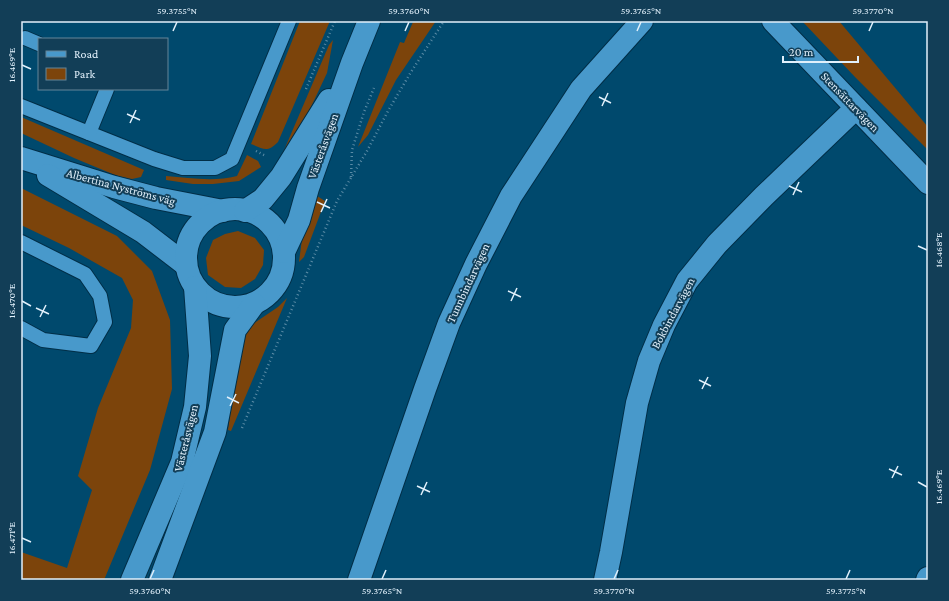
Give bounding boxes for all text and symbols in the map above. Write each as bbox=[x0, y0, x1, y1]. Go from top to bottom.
text: 59.3755°N bbox=[157, 5, 198, 16]
text: 59.3760°N bbox=[388, 5, 430, 16]
text: 59.3765°N bbox=[621, 5, 662, 16]
text: 59.3770°N bbox=[852, 5, 894, 16]
legend bbox=[38, 38, 168, 90]
scale bar bbox=[783, 38, 858, 64]
text: 20 m bbox=[789, 45, 814, 59]
text: 16.469°E bbox=[6, 47, 17, 82]
text: Road bbox=[74, 47, 99, 61]
text: Park bbox=[74, 67, 96, 81]
street label: Stensättarvägen bbox=[818, 69, 882, 135]
street label: Västeråsvägen bbox=[305, 111, 341, 181]
street label: Albertina Nyströms väg bbox=[65, 166, 177, 208]
text: 16.468°E bbox=[933, 232, 944, 267]
street label: Tunnbindarvägen bbox=[443, 241, 493, 325]
street label: Bokbindarvägen bbox=[648, 275, 698, 351]
text: 16.470°E bbox=[6, 283, 17, 318]
street label: Västeråsvägen bbox=[171, 403, 201, 473]
text: 16.469°E bbox=[933, 469, 944, 504]
text: 16.471°E bbox=[6, 522, 17, 554]
text: 59.3760°N bbox=[129, 585, 171, 596]
text: 59.3765°N bbox=[362, 585, 403, 596]
text: 59.3770°N bbox=[593, 585, 635, 596]
text: 59.3775°N bbox=[826, 585, 867, 596]

